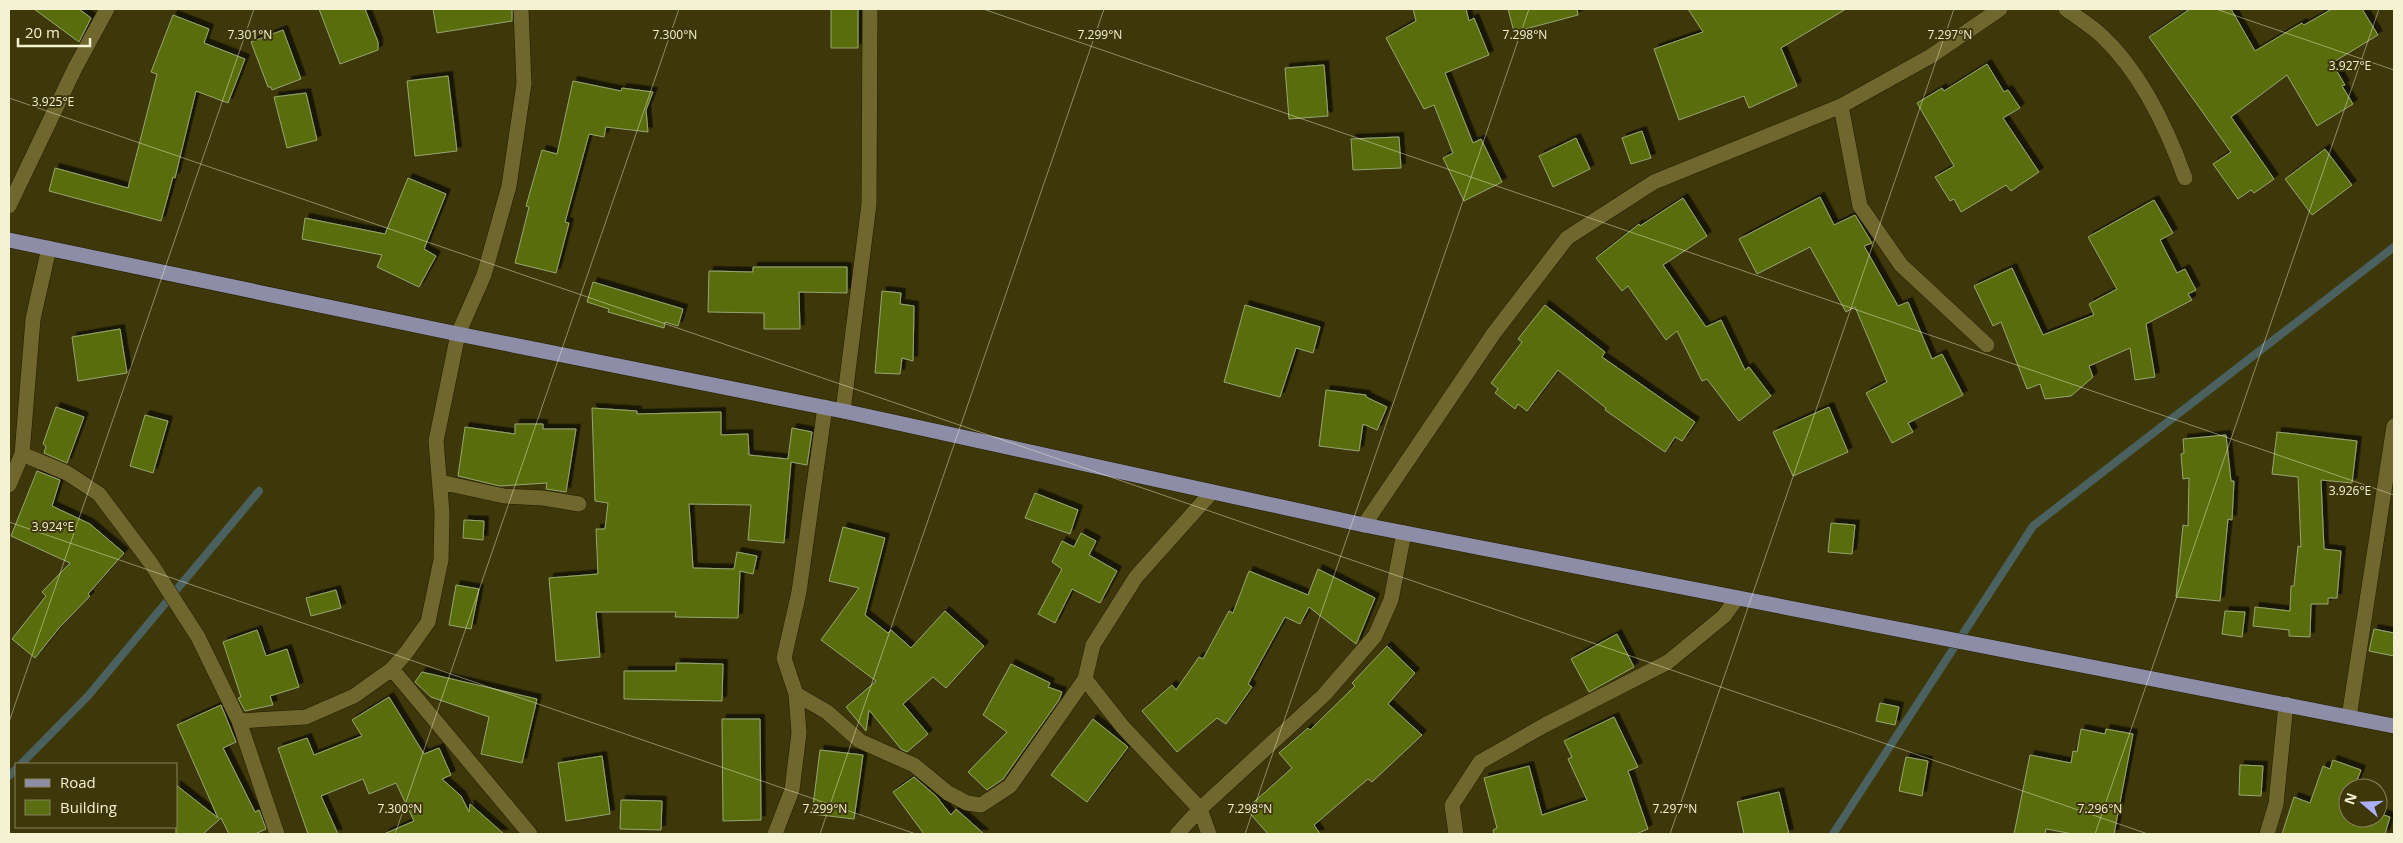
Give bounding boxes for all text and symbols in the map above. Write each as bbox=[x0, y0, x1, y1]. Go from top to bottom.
scale bar bbox=[18, 15, 90, 47]
text: 20 m bbox=[25, 22, 60, 42]
text: 7.301°N bbox=[228, 26, 272, 43]
text: 7.300°N bbox=[653, 26, 697, 43]
text: 7.299°N bbox=[1078, 26, 1122, 43]
text: 7.298°N bbox=[1503, 26, 1547, 43]
text: 7.297°N bbox=[1928, 26, 1972, 43]
text: 3.927°E bbox=[2329, 57, 2371, 74]
text: 3.925°E bbox=[32, 93, 74, 110]
text: 3.926°E bbox=[2329, 482, 2371, 499]
text: 3.924°E bbox=[32, 518, 74, 535]
legend bbox=[15, 763, 178, 828]
text: Road bbox=[60, 772, 96, 792]
north arrow bbox=[2338, 778, 2388, 828]
text: N bbox=[2339, 790, 2361, 807]
text: Building bbox=[60, 797, 117, 817]
text: 7.300°N bbox=[378, 800, 422, 817]
text: 7.299°N bbox=[803, 800, 847, 817]
text: 7.298°N bbox=[1228, 800, 1272, 817]
text: 7.297°N bbox=[1653, 800, 1697, 817]
text: 7.296°N bbox=[2078, 800, 2122, 817]

